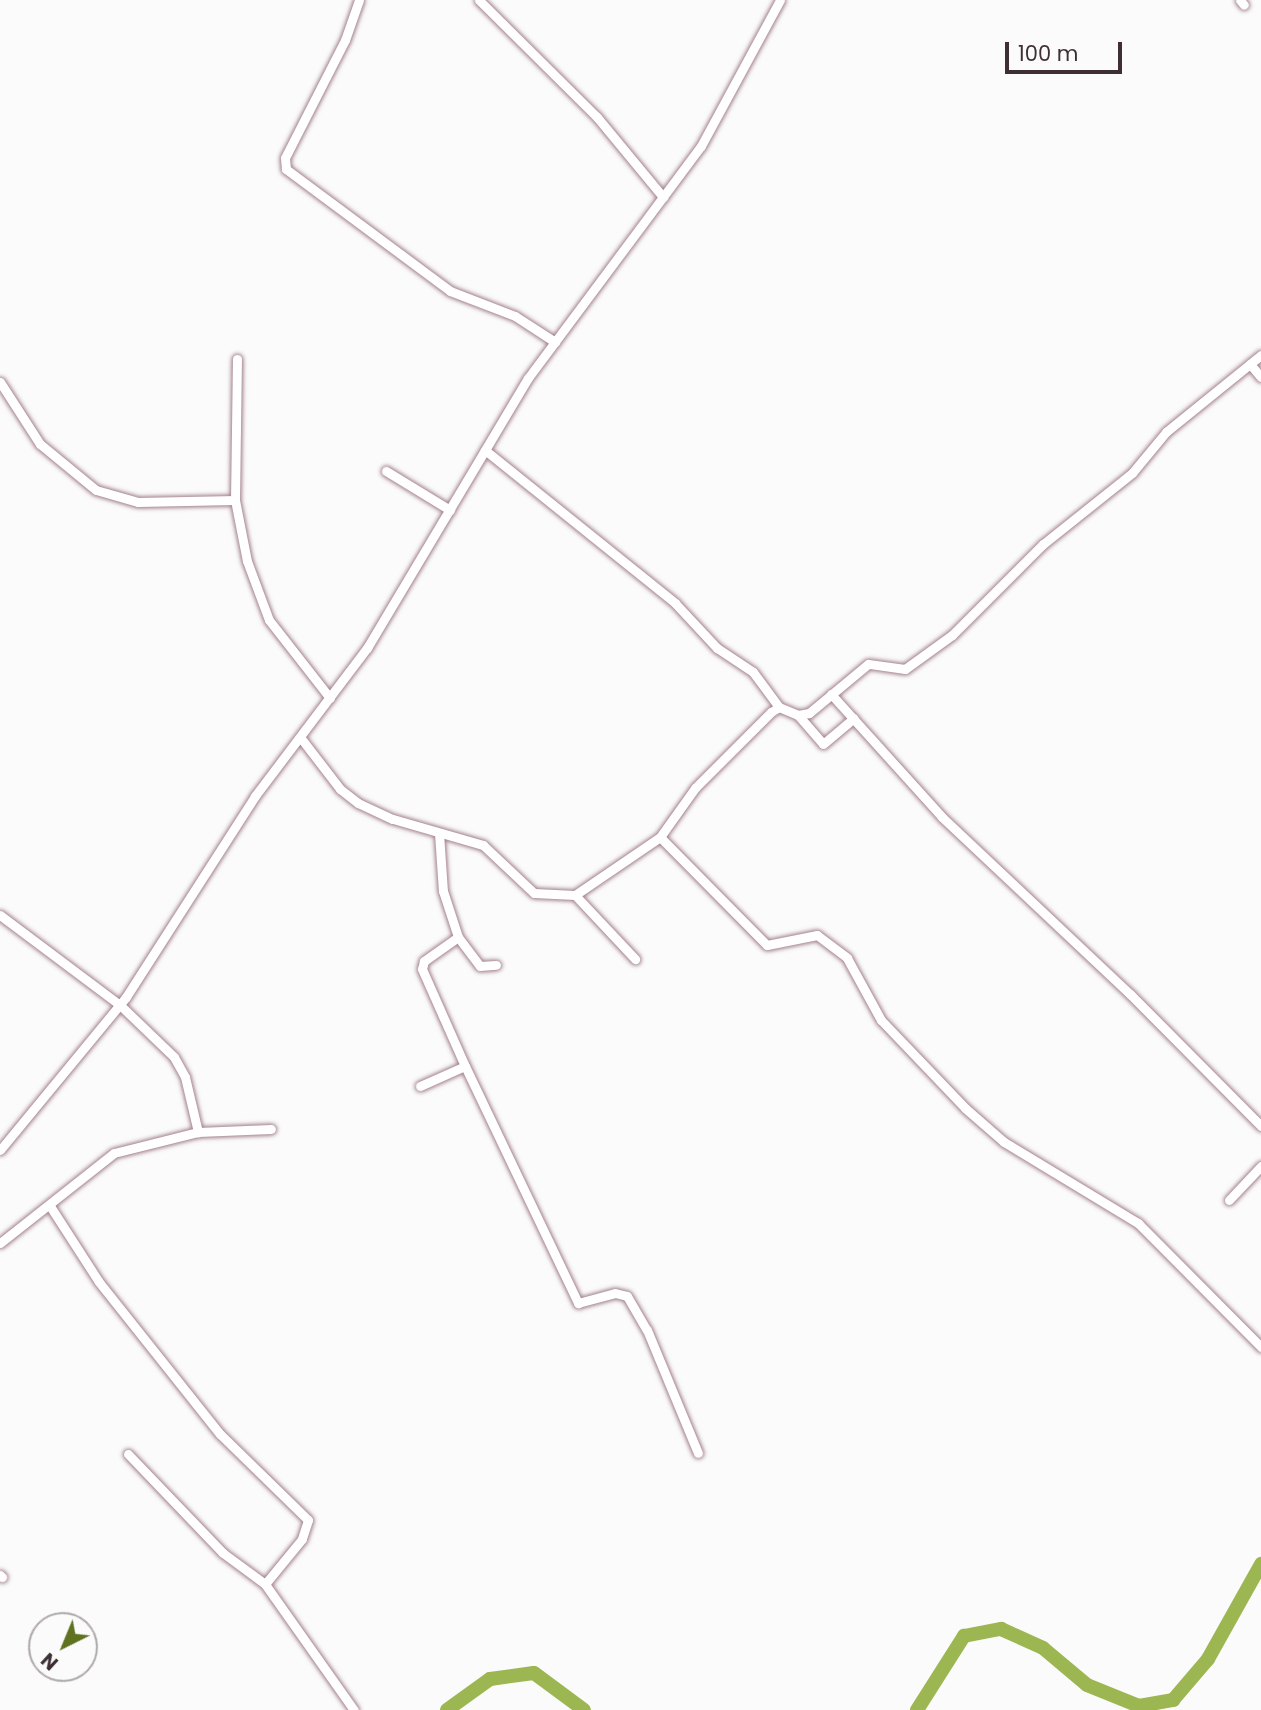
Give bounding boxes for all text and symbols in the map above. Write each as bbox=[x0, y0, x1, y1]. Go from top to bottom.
scale bar bbox=[1009, 28, 1126, 72]
text: 100 m bbox=[1018, 39, 1078, 68]
north arrow bbox=[28, 1612, 98, 1682]
text: N bbox=[35, 1647, 64, 1676]

